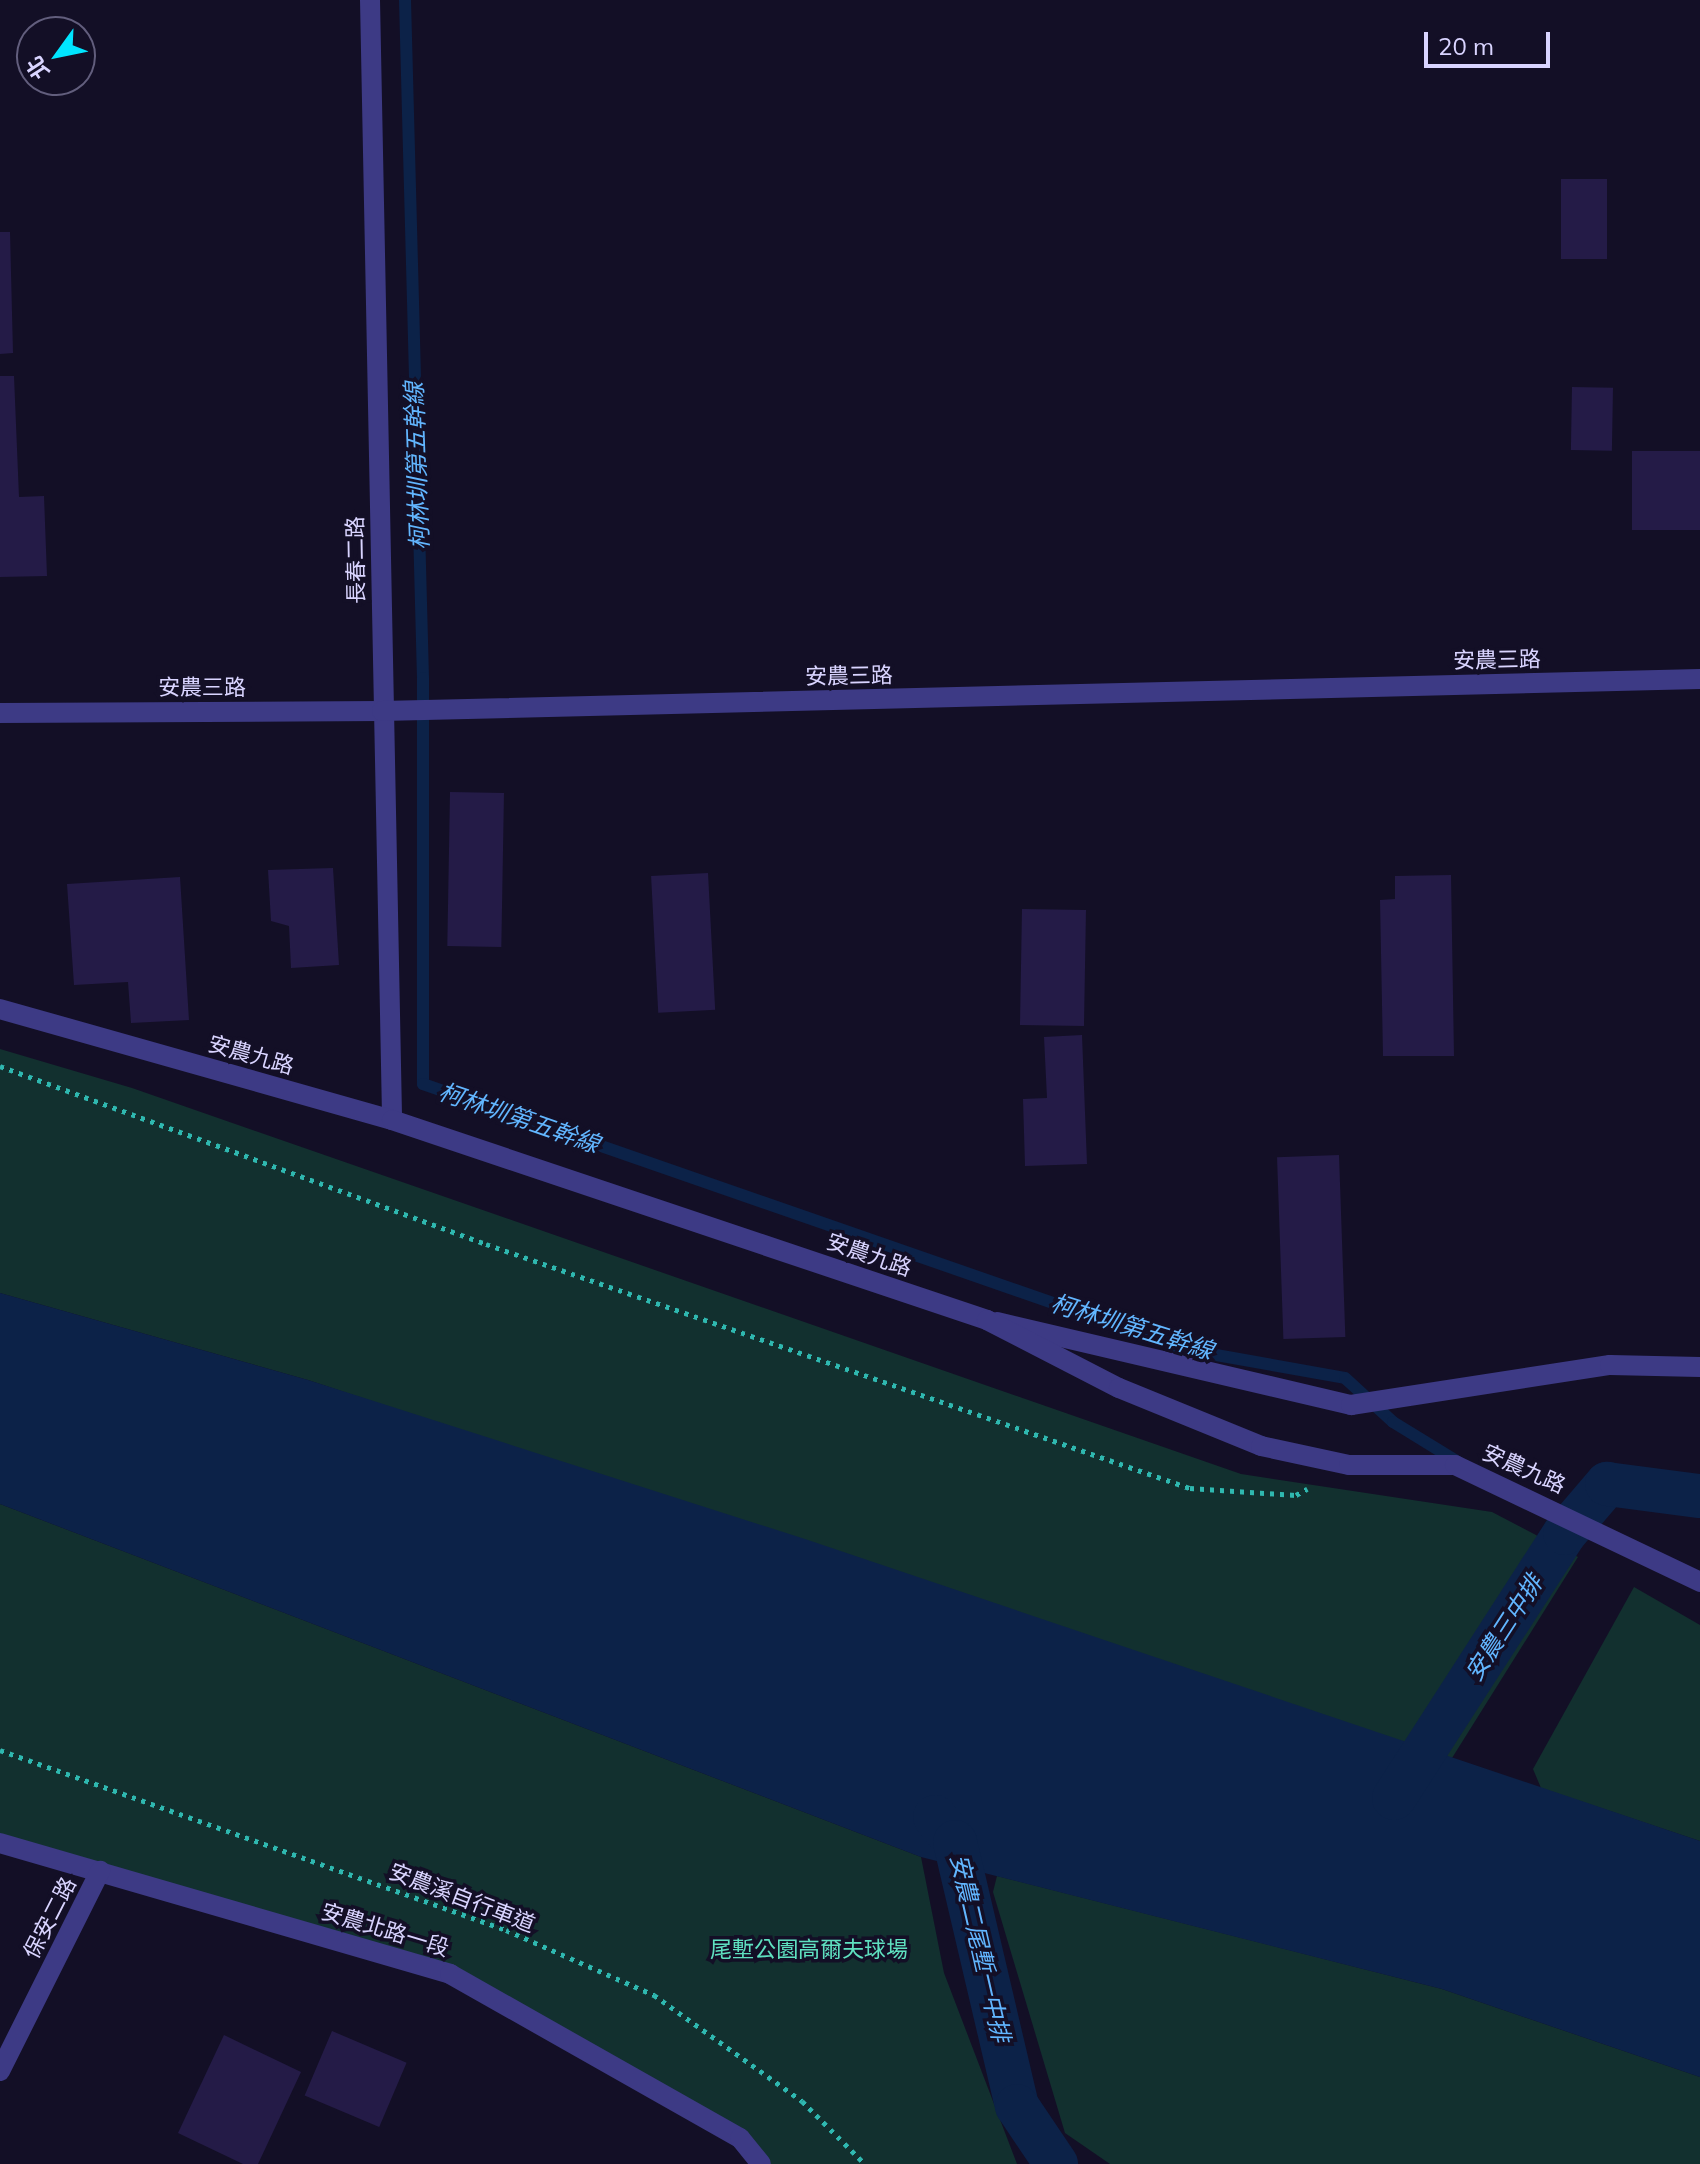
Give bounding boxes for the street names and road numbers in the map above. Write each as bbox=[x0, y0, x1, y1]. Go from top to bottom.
street label: 長春二路 bbox=[342, 516, 370, 604]
street label: 安農三路 bbox=[1453, 646, 1541, 674]
street label: 安農三路 bbox=[805, 662, 893, 690]
street label: 安農三路 bbox=[158, 675, 246, 701]
street label: 安農九路 bbox=[205, 1030, 297, 1080]
street label: 安農九路 bbox=[823, 1228, 915, 1282]
street label: 安農九路 bbox=[1478, 1439, 1570, 1499]
street label: 安農溪自行車道 bbox=[385, 1858, 539, 1938]
street label: 保安二路 bbox=[18, 1873, 82, 1963]
street label: 安農北路一段 bbox=[318, 1898, 452, 1962]

